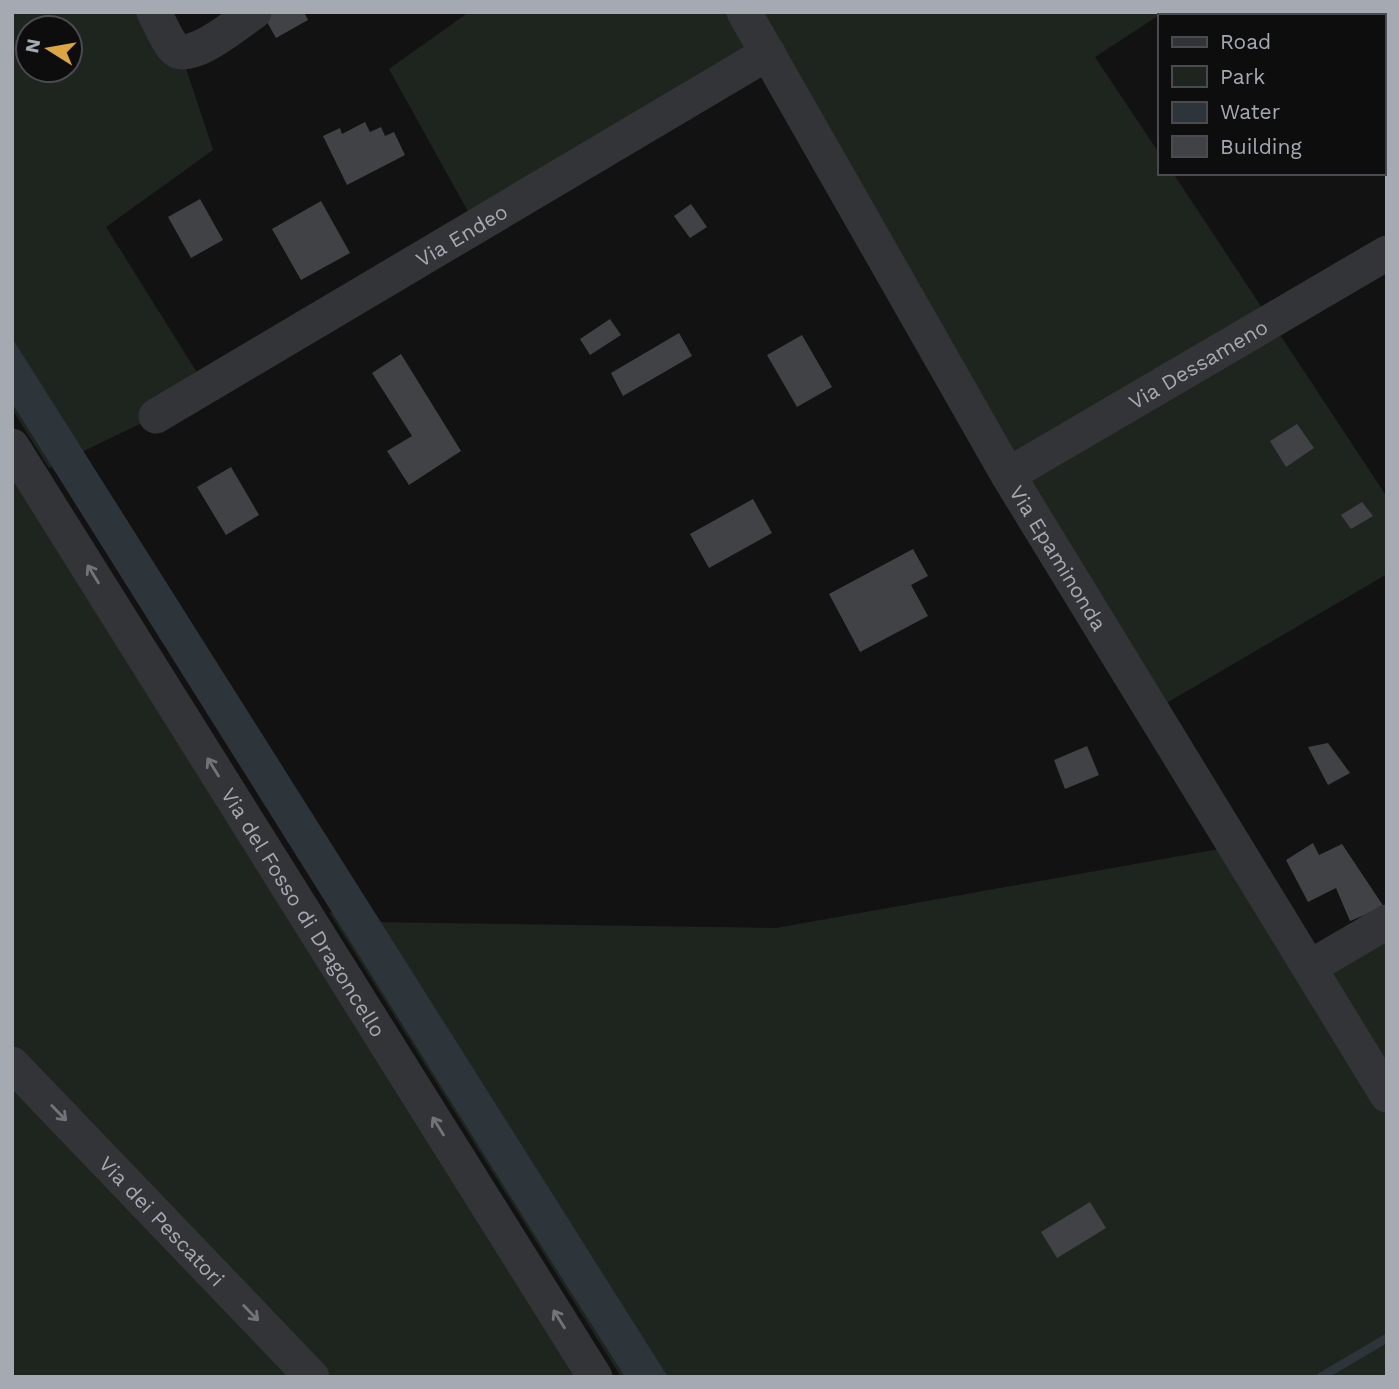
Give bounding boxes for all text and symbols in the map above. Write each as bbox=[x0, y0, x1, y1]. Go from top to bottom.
north arrow bbox=[14, 14, 84, 84]
legend bbox=[1158, 14, 1385, 175]
text: Road bbox=[1220, 29, 1271, 54]
text: N bbox=[20, 37, 45, 55]
text: Park bbox=[1220, 64, 1265, 89]
text: Water bbox=[1220, 99, 1281, 124]
text: Building bbox=[1220, 134, 1302, 159]
street label: Via Endeo bbox=[411, 198, 512, 272]
street label: Via Dessameno bbox=[1124, 313, 1272, 414]
street label: Via Epaminonda bbox=[1005, 481, 1112, 635]
one-way arrow bbox=[85, 565, 99, 585]
one-way arrow bbox=[206, 758, 220, 778]
street label: Via del Fosso di Dragoncello bbox=[216, 783, 391, 1041]
one-way arrow bbox=[51, 1104, 68, 1121]
one-way arrow bbox=[431, 1117, 446, 1136]
street label: Via dei Pescatori bbox=[94, 1150, 230, 1291]
one-way arrow bbox=[242, 1304, 259, 1321]
one-way arrow bbox=[551, 1310, 566, 1329]

